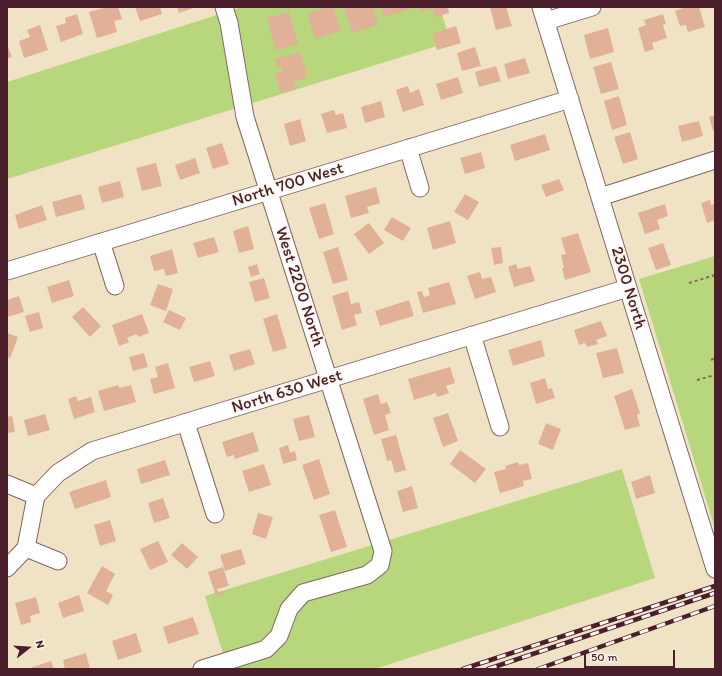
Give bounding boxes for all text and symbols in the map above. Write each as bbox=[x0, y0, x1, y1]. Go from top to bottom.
street label: North 700 West bbox=[230, 158, 346, 212]
street label: West 2200 North bbox=[270, 225, 328, 349]
street label: 2300 North bbox=[606, 244, 650, 332]
street label: North 630 West bbox=[229, 365, 345, 419]
north arrow bbox=[8, 628, 48, 668]
text: N bbox=[33, 639, 47, 650]
scale bar bbox=[586, 642, 677, 668]
text: 50 m bbox=[591, 650, 617, 664]

